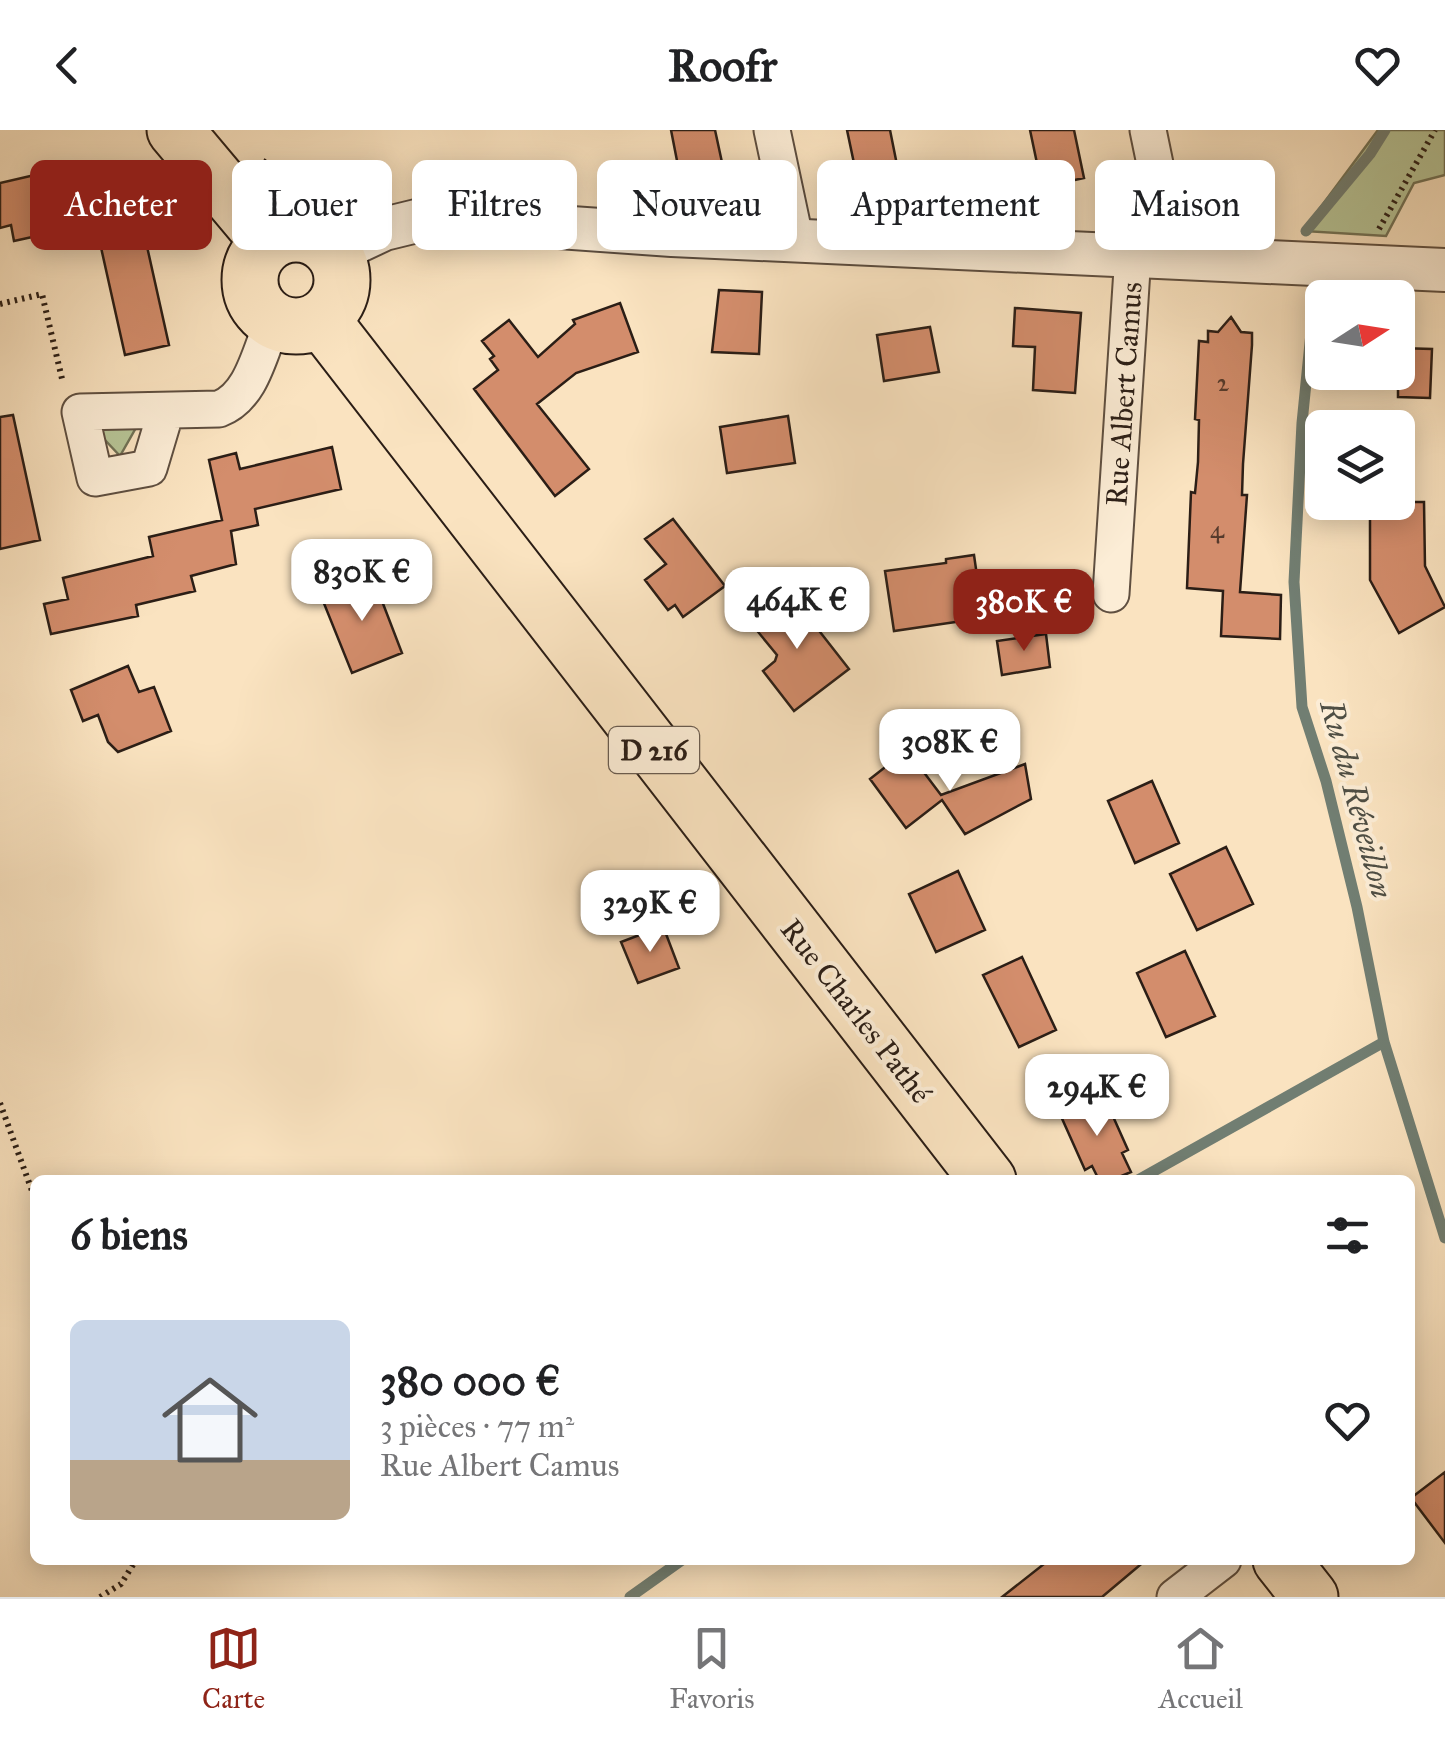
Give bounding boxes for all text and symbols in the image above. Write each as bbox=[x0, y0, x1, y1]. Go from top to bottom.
icon: back bbox=[40, 38, 95, 93]
text: Roofr bbox=[668, 38, 777, 93]
icon: heart bbox=[1350, 38, 1405, 93]
chip: Acheter bbox=[30, 160, 212, 250]
chip: Louer bbox=[232, 160, 392, 250]
chip: Filtres bbox=[412, 160, 577, 250]
chip: Nouveau bbox=[597, 160, 797, 250]
chip: Appartement bbox=[817, 160, 1075, 250]
chip: Maison bbox=[1095, 160, 1275, 250]
north arrow bbox=[1305, 280, 1415, 390]
map controls bbox=[1305, 280, 1415, 520]
street label: Rue Albert Camus bbox=[1098, 281, 1150, 507]
house number: 2 bbox=[1217, 367, 1230, 398]
button: layers bbox=[1305, 410, 1415, 520]
house number: 4 bbox=[1210, 514, 1225, 545]
pin: 830K € bbox=[281, 539, 443, 624]
text: 830K € bbox=[313, 552, 411, 591]
pin: 464K € bbox=[716, 567, 878, 652]
pin: 380K € bbox=[943, 569, 1105, 654]
text: 464K € bbox=[746, 580, 848, 619]
text: 380K € bbox=[975, 582, 1073, 621]
water label: Ru du Réveillon bbox=[1311, 695, 1402, 903]
pin: 308K € bbox=[869, 709, 1031, 794]
text: 308K € bbox=[901, 722, 999, 761]
road number: D 216 bbox=[609, 727, 699, 773]
pin: 329K € bbox=[569, 870, 731, 955]
text: 329K € bbox=[603, 883, 697, 922]
street label: Rue Charles Pathé bbox=[773, 912, 939, 1111]
pin: 294K € bbox=[1016, 1054, 1178, 1139]
text: 294K € bbox=[1047, 1067, 1147, 1106]
icon: filters bbox=[1320, 1208, 1375, 1263]
text: 6 biens bbox=[70, 1209, 188, 1261]
text: 380 000 € bbox=[380, 1355, 560, 1407]
icon: home bbox=[150, 1360, 270, 1480]
icon: heart bbox=[1320, 1393, 1375, 1448]
text: 3 pièces · 77 m² bbox=[380, 1407, 574, 1446]
text: Rue Albert Camus bbox=[380, 1446, 620, 1485]
tab: Carte bbox=[202, 1621, 265, 1716]
tab: Favoris bbox=[669, 1621, 754, 1716]
tab: Accueil bbox=[1159, 1621, 1243, 1716]

